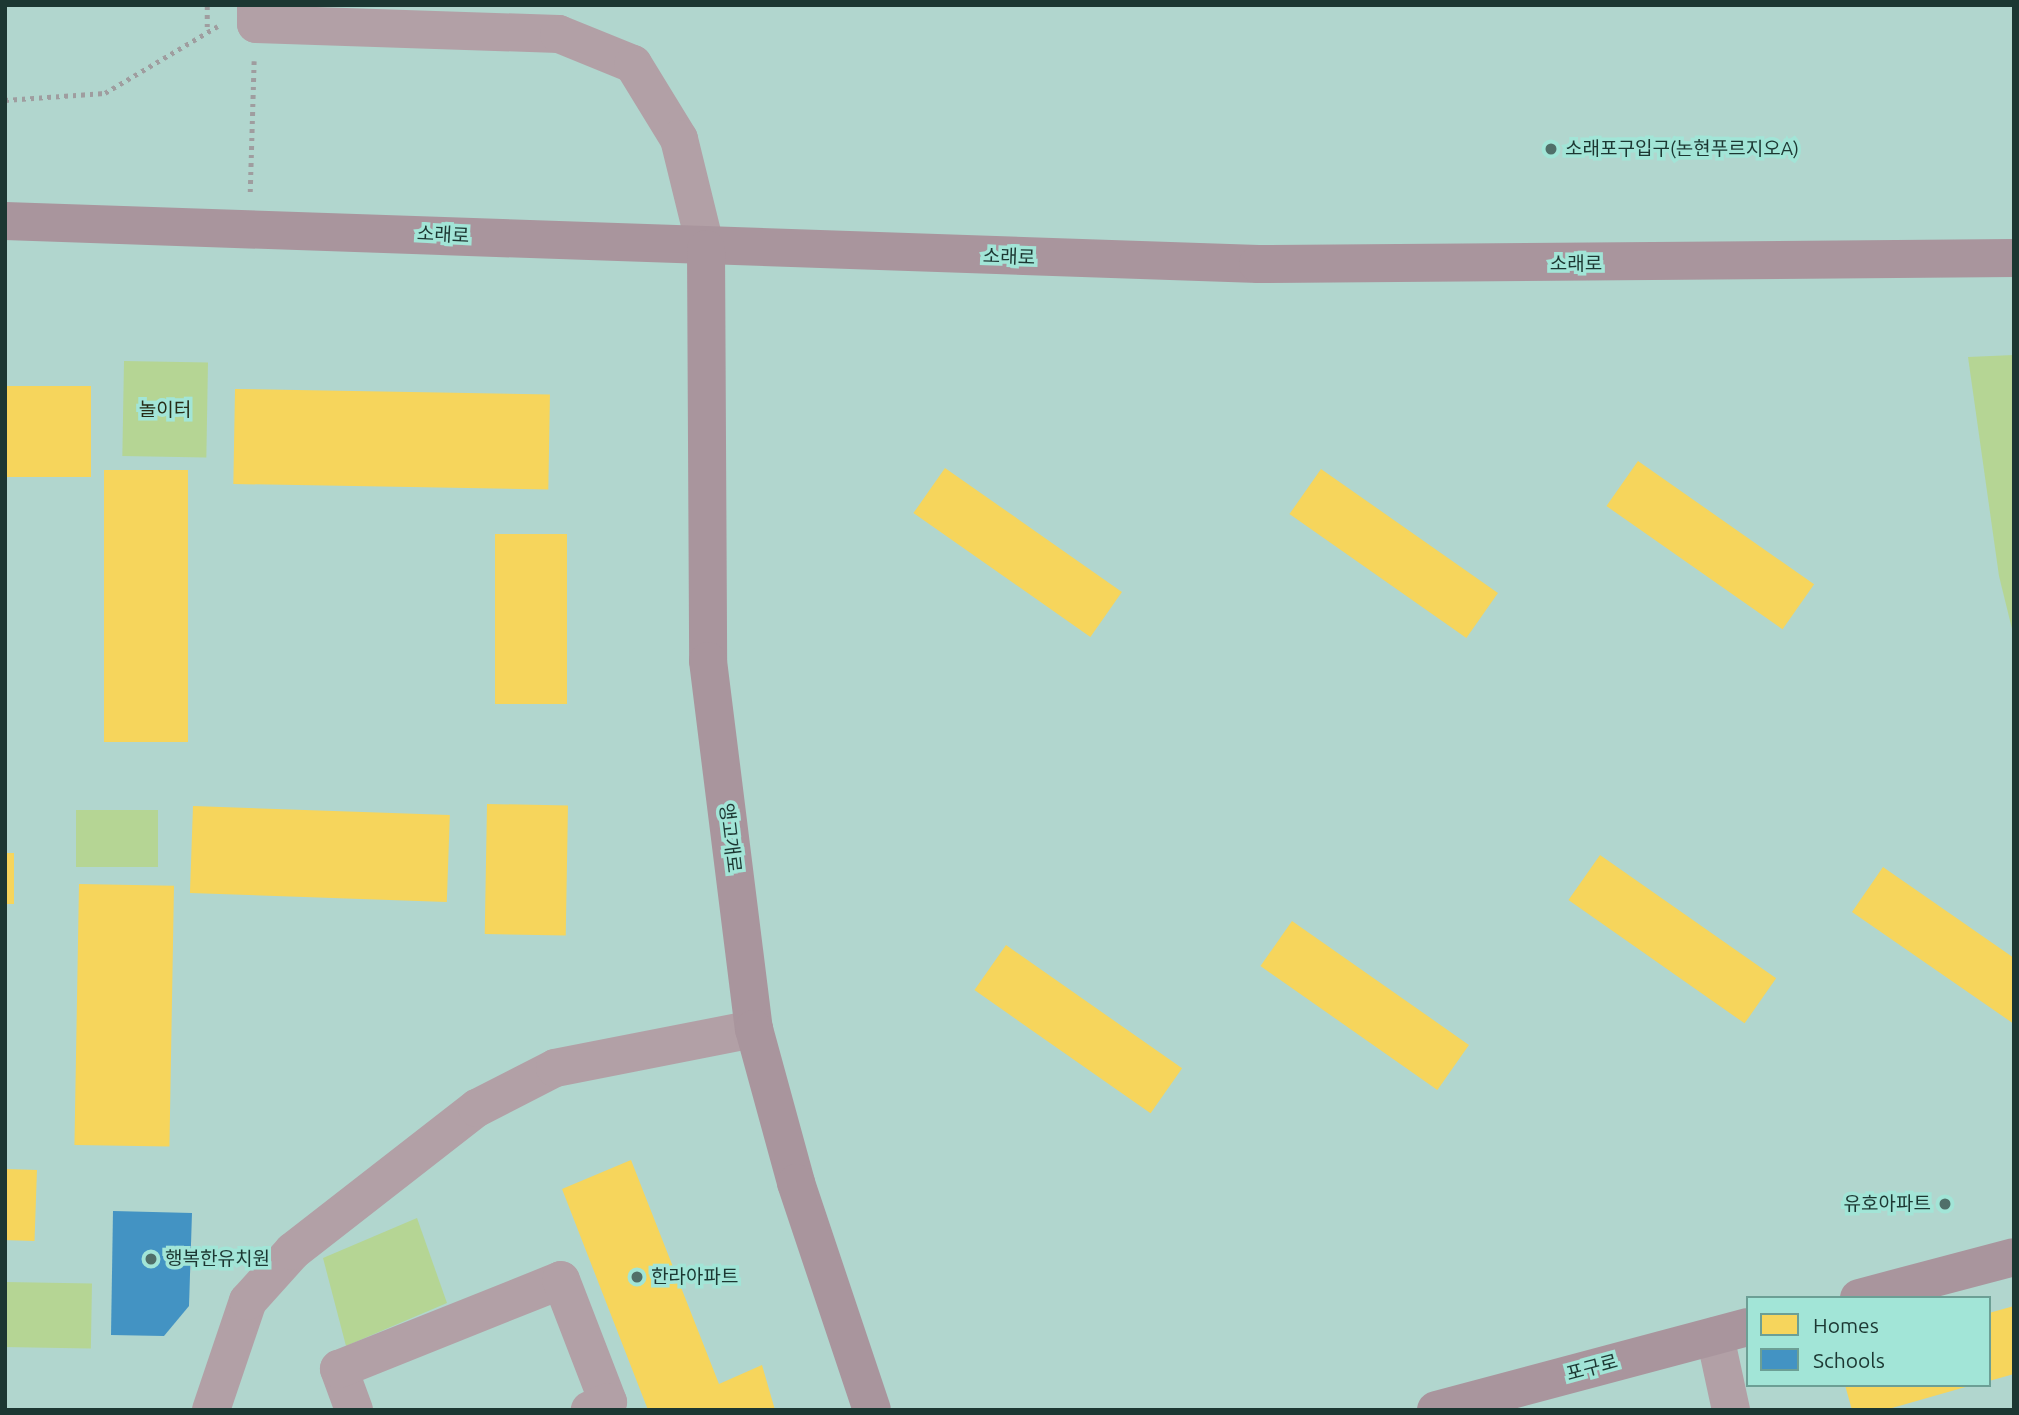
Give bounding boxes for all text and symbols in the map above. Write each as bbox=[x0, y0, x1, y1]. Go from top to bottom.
place label: 소래포구입구(논현푸르지오A) bbox=[1565, 138, 1799, 160]
marker: 소래포구입구(논현푸르지오A) bbox=[1543, 141, 1559, 157]
street label: 소래로 bbox=[416, 222, 470, 248]
street label: 소래로 bbox=[982, 245, 1036, 269]
street label: 소래로 bbox=[1550, 253, 1602, 275]
park label: 놀이터 bbox=[139, 399, 191, 421]
street label: 앵고개로 bbox=[714, 802, 746, 874]
place label: 유호아파트 bbox=[1844, 1193, 1931, 1215]
marker: 유호아파트 bbox=[1937, 1196, 1953, 1212]
place label: 행복한유치원 bbox=[165, 1248, 270, 1270]
marker: 행복한유치원 bbox=[143, 1251, 159, 1267]
place label: 한라아파트 bbox=[651, 1266, 738, 1288]
marker: 한라아파트 bbox=[629, 1269, 645, 1285]
legend bbox=[1746, 1296, 1991, 1387]
text: Homes bbox=[1813, 1313, 1879, 1337]
text: Schools bbox=[1813, 1348, 1885, 1372]
street label: 포구로 bbox=[1564, 1350, 1620, 1386]

